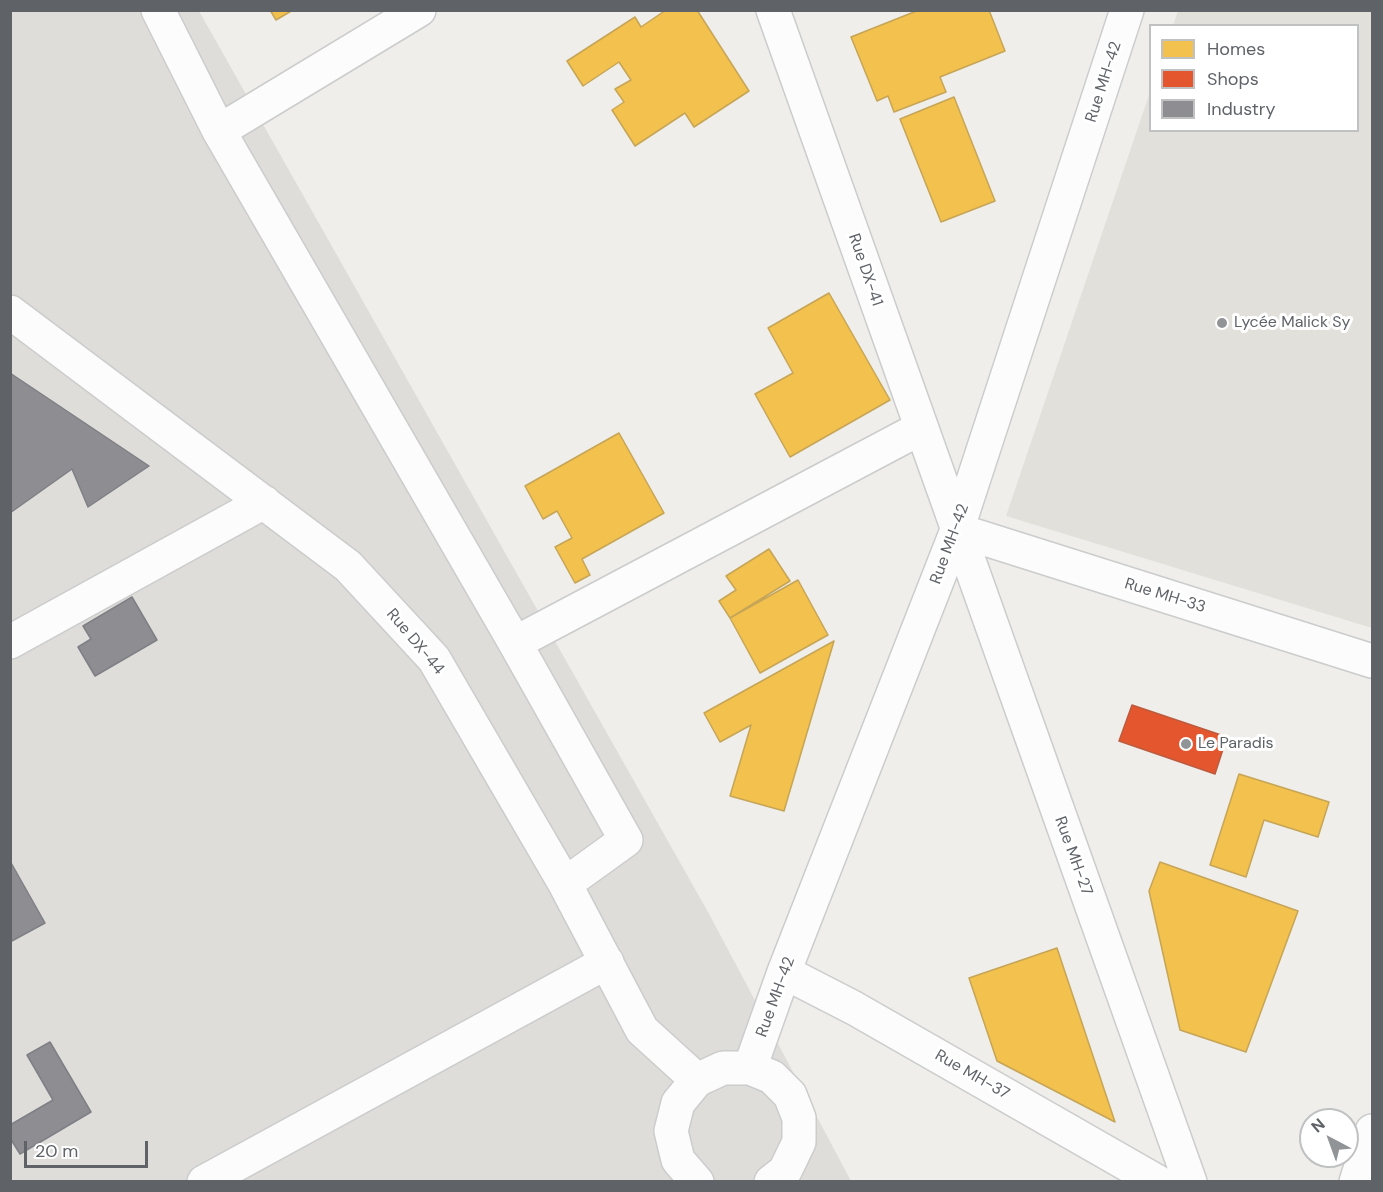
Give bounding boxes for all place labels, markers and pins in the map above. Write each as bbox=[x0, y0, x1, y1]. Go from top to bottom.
place label: Lycée Malick Sy bbox=[1234, 313, 1350, 333]
marker: Lycée Malick Sy bbox=[1215, 316, 1229, 330]
place label: Le Paradis bbox=[1198, 734, 1274, 754]
marker: Le Paradis bbox=[1179, 737, 1193, 751]

